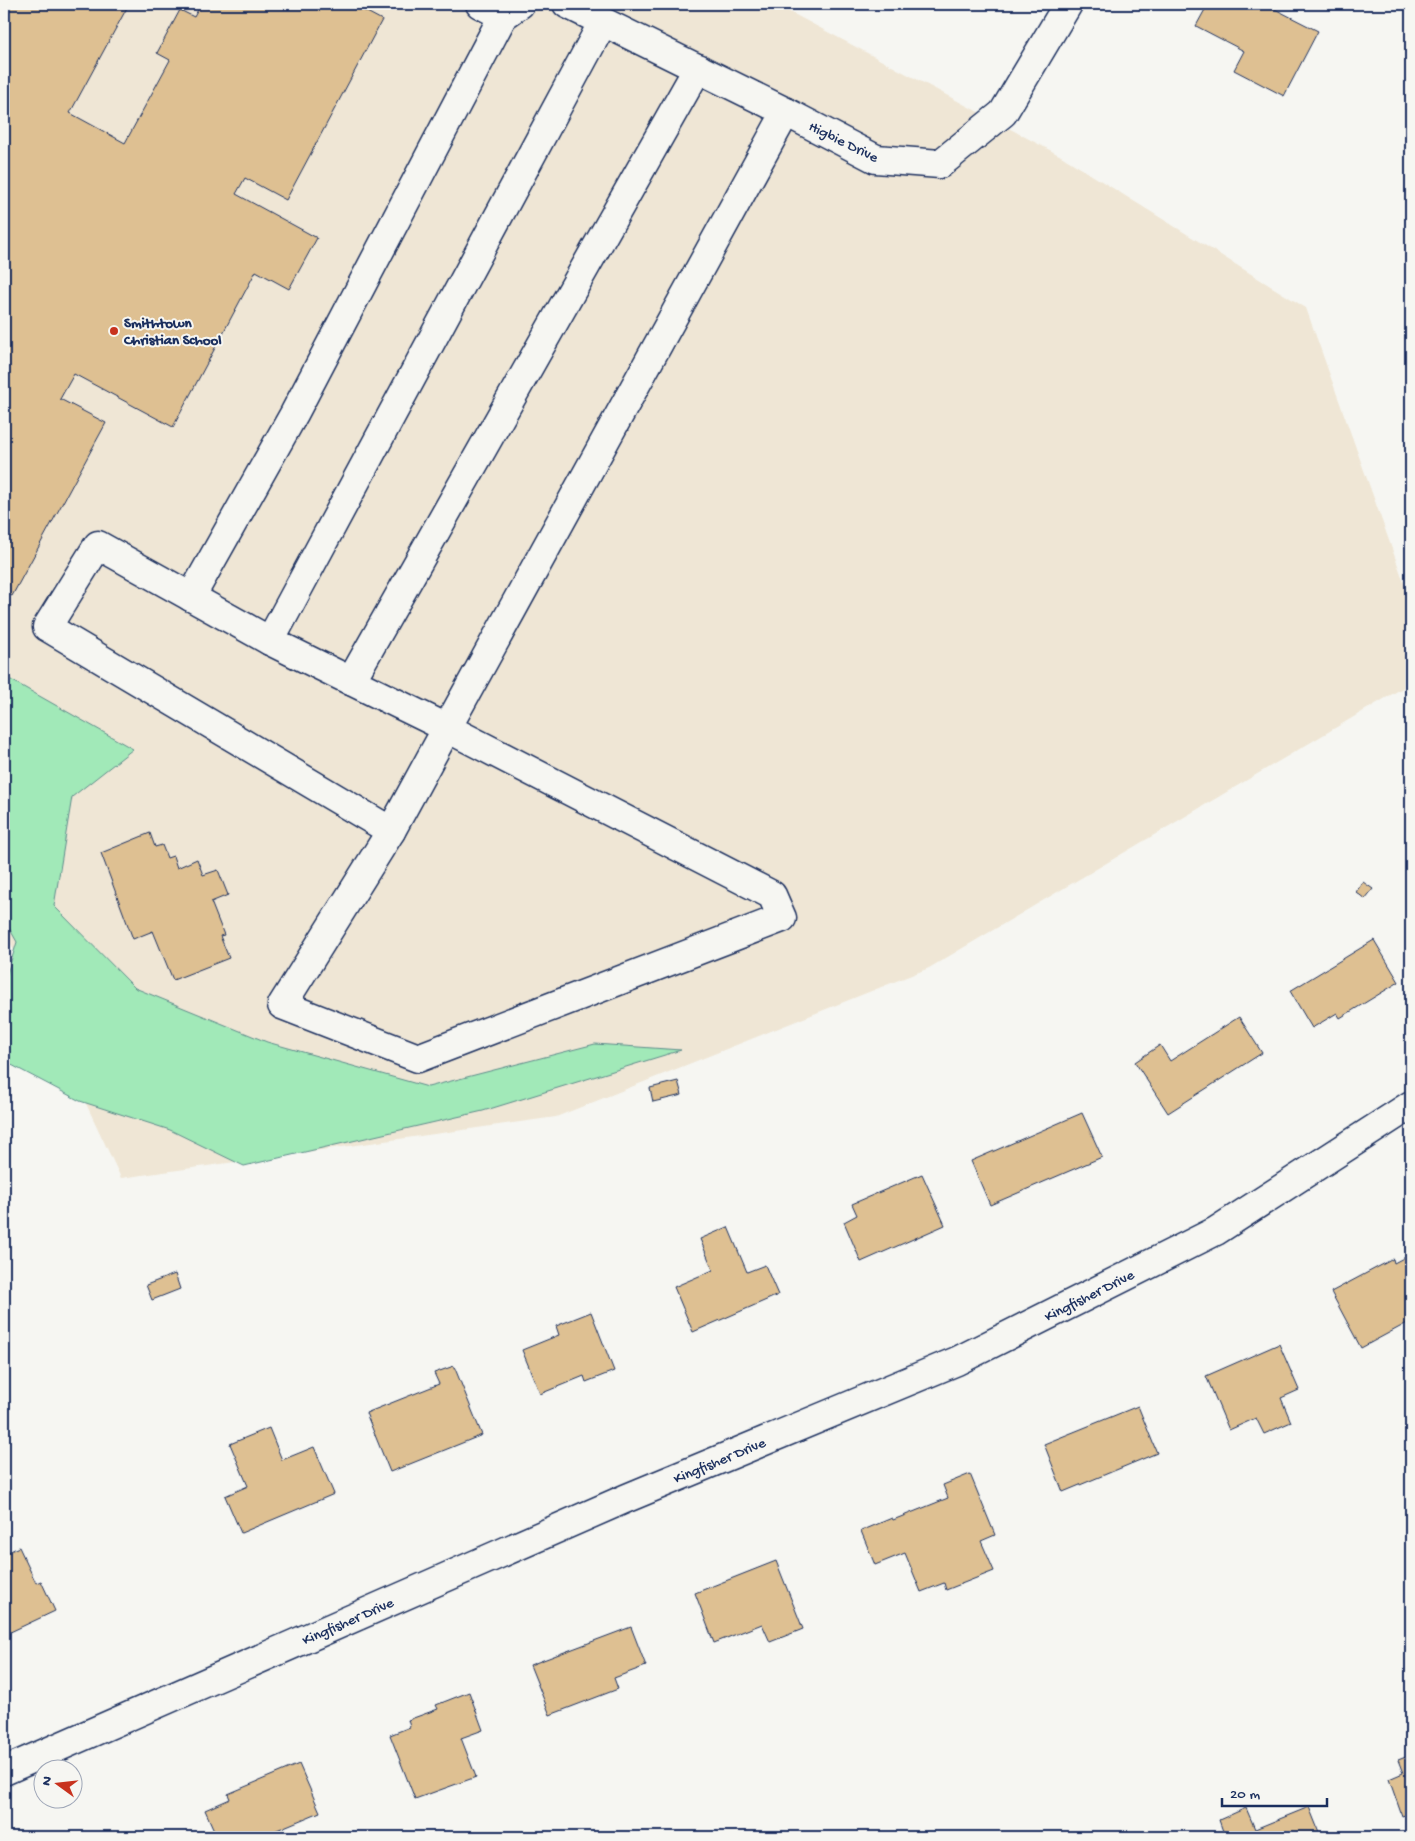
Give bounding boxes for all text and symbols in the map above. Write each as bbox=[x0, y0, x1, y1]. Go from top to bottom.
street label: Higbie Drive bbox=[805, 118, 881, 168]
place label: Smithtown Christian School bbox=[123, 315, 222, 350]
marker: Smithtown Christian School bbox=[108, 325, 120, 337]
street label: Kingfisher Drive bbox=[1042, 1266, 1138, 1327]
street label: Kingfisher Drive bbox=[671, 1434, 769, 1489]
street label: Kingfisher Drive bbox=[300, 1594, 397, 1650]
north arrow bbox=[32, 1758, 82, 1808]
text: N bbox=[38, 1775, 57, 1788]
scale bar bbox=[1222, 1776, 1328, 1808]
text: 20 m bbox=[1230, 1786, 1260, 1804]

